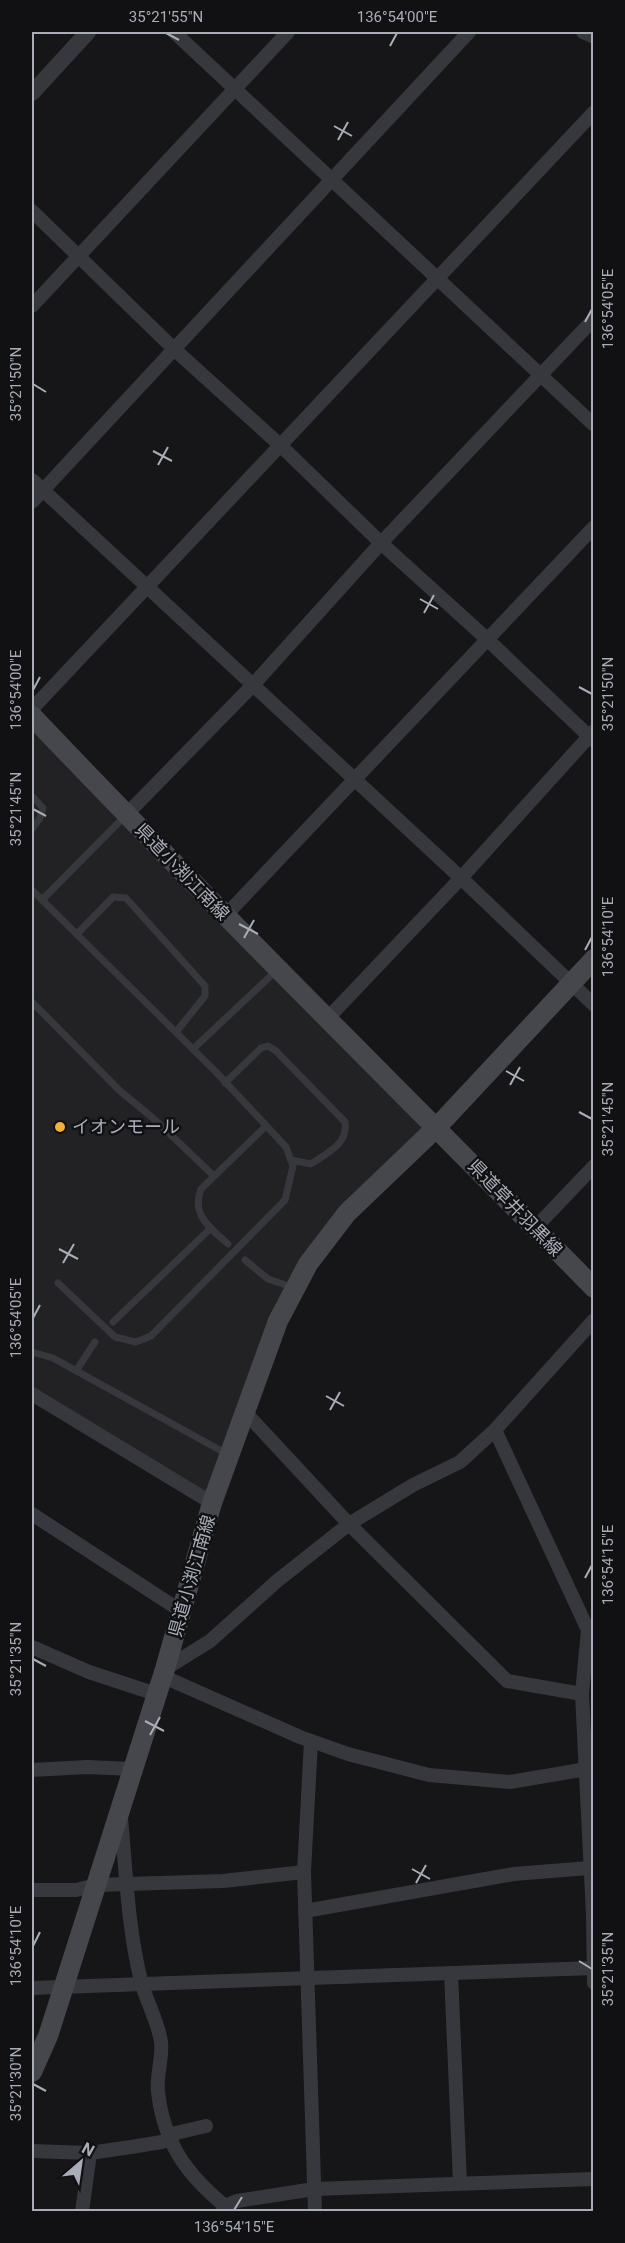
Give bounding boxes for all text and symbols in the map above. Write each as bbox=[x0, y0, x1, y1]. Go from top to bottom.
text: 35°21'55"N bbox=[129, 8, 203, 26]
text: 136°54'00"E bbox=[357, 8, 438, 26]
text: 136°54'05"E bbox=[599, 268, 617, 349]
text: 35°21'50"N bbox=[7, 347, 25, 421]
text: 136°54'00"E bbox=[7, 649, 25, 730]
text: 35°21'50"N bbox=[599, 657, 617, 731]
text: 35°21'45"N bbox=[7, 772, 25, 846]
street label: 県道小渕江南線 bbox=[131, 819, 234, 924]
text: 136°54'10"E bbox=[599, 896, 617, 977]
text: 35°21'45"N bbox=[599, 1082, 617, 1156]
place label: イオンモール bbox=[72, 1116, 180, 1137]
marker: イオンモール bbox=[53, 1120, 67, 1134]
street label: 県道草井羽黒線 bbox=[464, 1155, 567, 1260]
text: 136°54'05"E bbox=[7, 1277, 25, 1358]
street label: 県道小渕江南線 bbox=[164, 1512, 219, 1639]
text: 136°54'15"E bbox=[599, 1524, 617, 1605]
text: 35°21'35"N bbox=[7, 1622, 25, 1696]
text: 136°54'10"E bbox=[7, 1905, 25, 1986]
text: 35°21'35"N bbox=[599, 1932, 617, 2006]
text: 35°21'30"N bbox=[7, 2047, 25, 2121]
north arrow bbox=[51, 2132, 111, 2192]
text: N bbox=[78, 2138, 98, 2160]
text: 136°54'15"E bbox=[194, 2218, 275, 2236]

